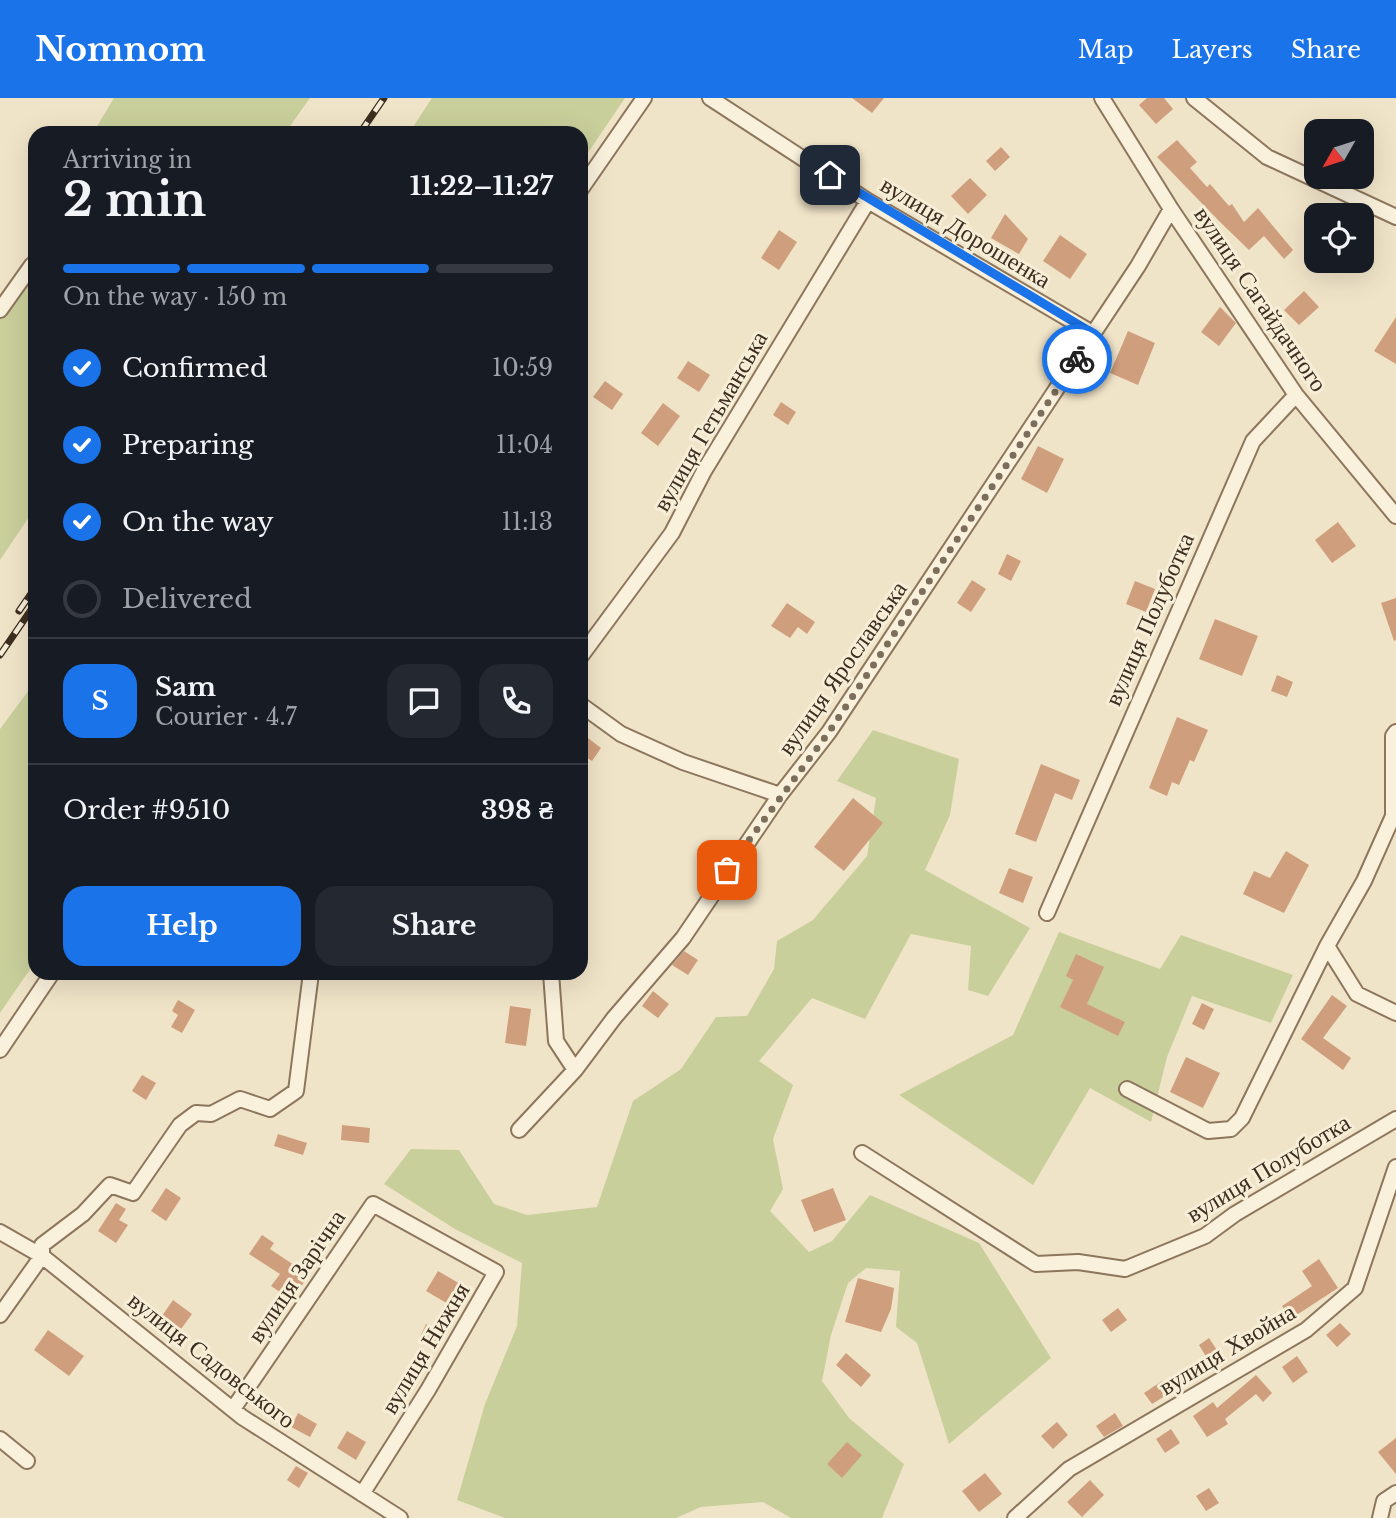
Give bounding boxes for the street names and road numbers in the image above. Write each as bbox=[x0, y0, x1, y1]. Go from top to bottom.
street label: вулиця Дорошенка bbox=[876, 170, 1057, 294]
street label: вулиця Сагайдачного bbox=[1188, 201, 1334, 397]
street label: вулиця Гетьманська bbox=[647, 325, 774, 516]
street label: вулиця Полуботка bbox=[1098, 528, 1200, 710]
street label: вулиця Ярославська bbox=[771, 575, 913, 761]
street label: вулиця Полуботка bbox=[1181, 1107, 1356, 1228]
street label: вулиця Зарічна bbox=[241, 1204, 351, 1348]
street label: вулиця Нижня bbox=[375, 1277, 475, 1419]
street label: вулиця Садовського bbox=[123, 1286, 301, 1434]
street label: вулиця Хвойна bbox=[1154, 1297, 1301, 1401]

